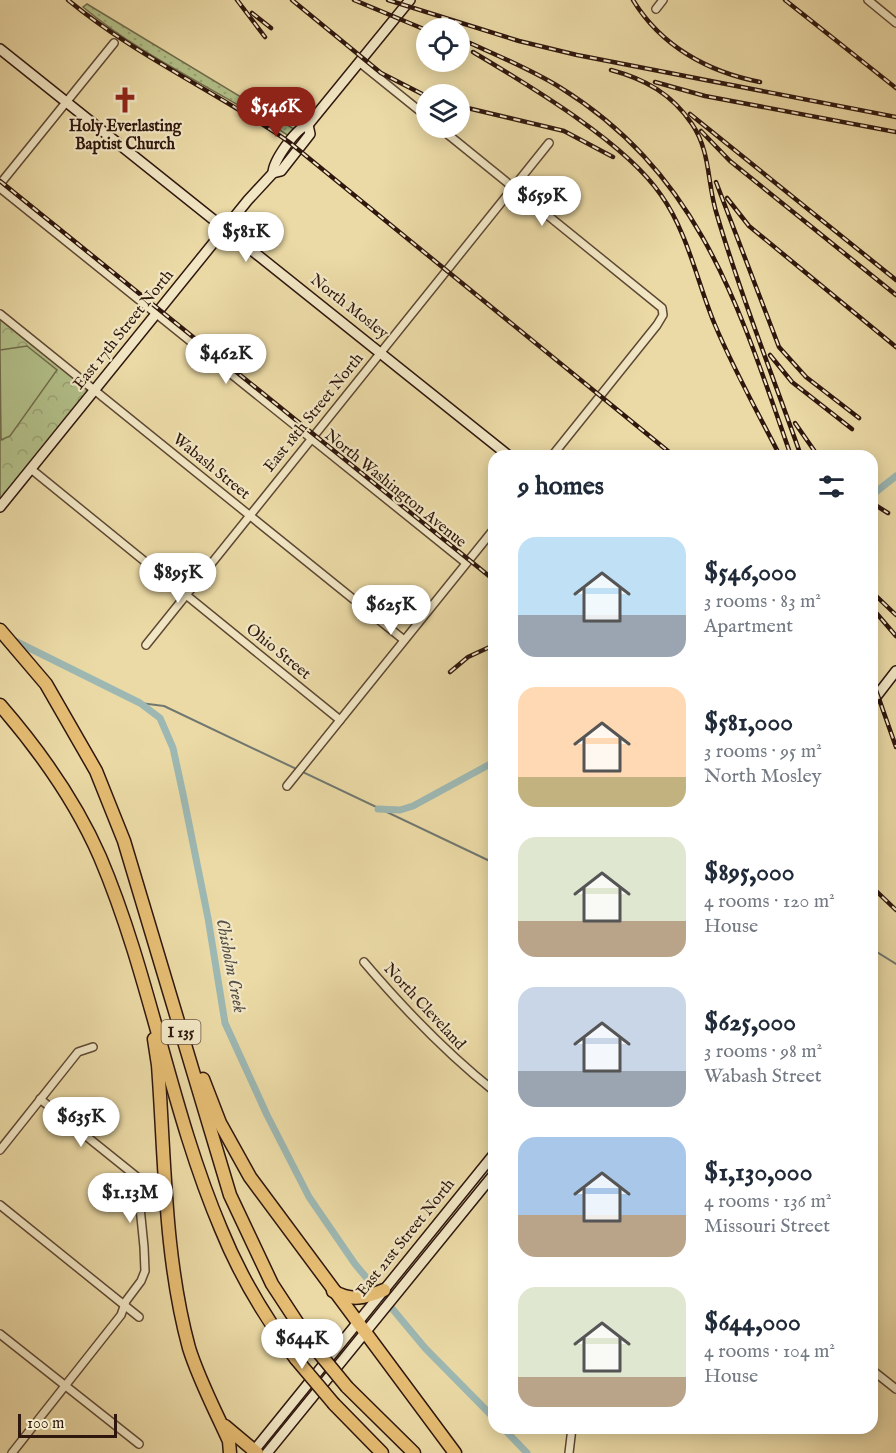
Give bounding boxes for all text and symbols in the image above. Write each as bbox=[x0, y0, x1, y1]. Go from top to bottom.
map controls bbox=[416, 18, 470, 138]
button: locate bbox=[416, 18, 470, 72]
button: layers bbox=[416, 84, 470, 138]
church icon: Holy Everlasting Baptist Church bbox=[110, 85, 140, 115]
pin: $546K bbox=[234, 87, 318, 138]
text: $546K bbox=[251, 94, 301, 119]
place label: Holy Everlasting Baptist Church bbox=[69, 117, 183, 155]
pin: $659K bbox=[500, 176, 584, 227]
text: $659K bbox=[517, 183, 567, 208]
pin: $581K bbox=[204, 212, 288, 263]
text: $581K bbox=[222, 219, 270, 244]
street label: East 17th Street North bbox=[69, 266, 179, 394]
street label: North Mosley bbox=[306, 270, 392, 344]
pin: $462K bbox=[184, 334, 268, 385]
text: $462K bbox=[199, 341, 253, 366]
street label: East 18th Street North bbox=[260, 349, 368, 477]
street label: North Washington Avenue bbox=[320, 425, 470, 553]
street label: Wabash Street bbox=[168, 430, 254, 505]
text: 9 homes bbox=[518, 470, 604, 503]
icon: filters bbox=[815, 470, 848, 503]
pin: $895K bbox=[136, 553, 220, 604]
text: $546,000 bbox=[704, 556, 797, 589]
text: $895K bbox=[153, 560, 203, 585]
icon: home bbox=[566, 561, 638, 633]
pin: $625K bbox=[349, 585, 433, 636]
text: 3 rooms · 83 m² bbox=[704, 589, 821, 614]
text: $625K bbox=[366, 592, 416, 617]
text: Apartment bbox=[704, 614, 793, 639]
street label: Ohio Street bbox=[241, 620, 315, 685]
text: $581,000 bbox=[704, 706, 793, 739]
icon: home bbox=[566, 711, 638, 783]
text: 3 rooms · 95 m² bbox=[704, 739, 822, 764]
text: North Mosley bbox=[704, 764, 822, 789]
text: $895,000 bbox=[704, 856, 795, 889]
icon: home bbox=[566, 861, 638, 933]
text: 4 rooms · 120 m² bbox=[704, 889, 835, 914]
text: House bbox=[704, 914, 758, 939]
water label: Chisholm Creek bbox=[210, 917, 250, 1015]
street label: North Cleveland bbox=[379, 960, 470, 1055]
text: $625,000 bbox=[704, 1006, 796, 1039]
icon: home bbox=[566, 1011, 638, 1083]
road number: I 135 bbox=[162, 1020, 201, 1044]
text: 3 rooms · 98 m² bbox=[704, 1039, 822, 1064]
text: Wabash Street bbox=[704, 1064, 822, 1089]
pin: $635K bbox=[39, 1097, 123, 1148]
text: $635K bbox=[57, 1104, 105, 1129]
text: $1,130,000 bbox=[704, 1156, 812, 1189]
icon: home bbox=[566, 1161, 638, 1233]
pin: $1.13M bbox=[81, 1173, 179, 1224]
street label: East 21st Street North bbox=[352, 1175, 460, 1301]
text: $1.13M bbox=[102, 1180, 158, 1205]
text: 4 rooms · 136 m² bbox=[704, 1189, 831, 1214]
text: Missouri Street bbox=[704, 1214, 830, 1239]
text: $644,000 bbox=[704, 1306, 801, 1339]
icon: home bbox=[566, 1311, 638, 1383]
pin: $644K bbox=[260, 1319, 344, 1370]
text: $644K bbox=[275, 1326, 329, 1351]
text: 4 rooms · 104 m² bbox=[704, 1339, 835, 1364]
text: House bbox=[704, 1364, 758, 1389]
scale bar bbox=[18, 1411, 117, 1438]
text: 100 m bbox=[27, 1414, 64, 1434]

